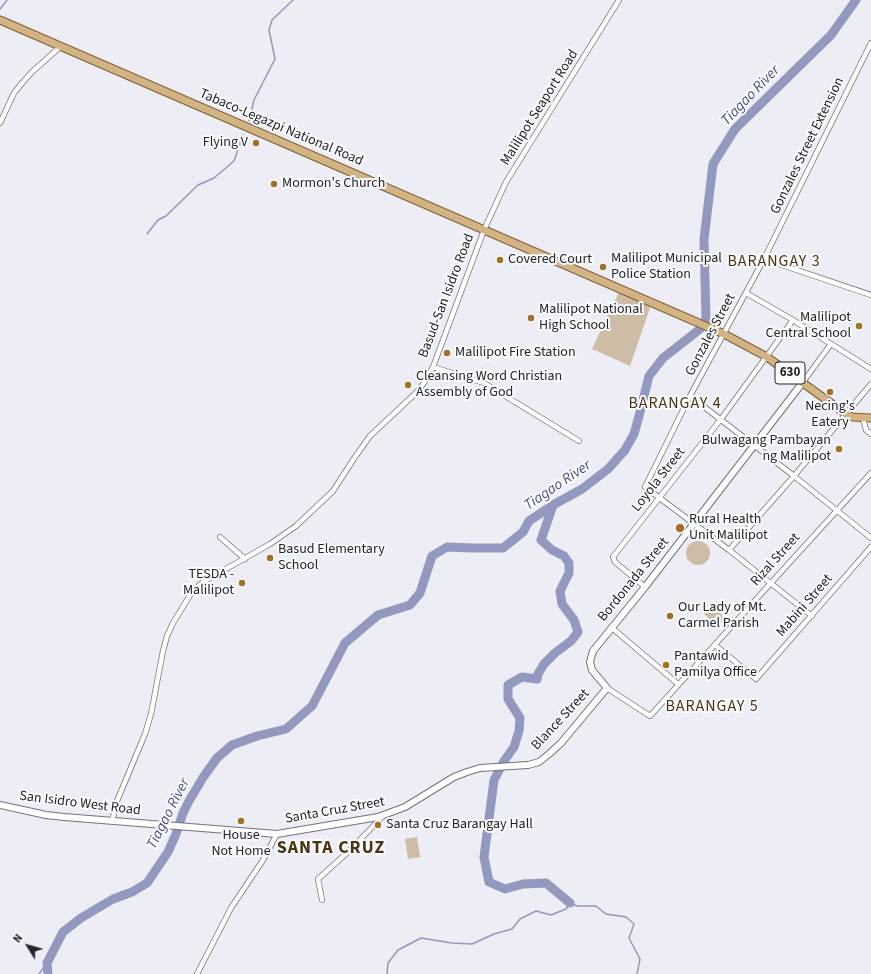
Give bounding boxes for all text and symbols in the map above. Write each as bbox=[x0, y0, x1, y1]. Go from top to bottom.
street label: Malilipot Seaport Road bbox=[498, 47, 582, 169]
water label: Tiagao River bbox=[718, 62, 784, 130]
street label: Gonzales Street Extension bbox=[768, 75, 848, 217]
street label: Tabaco-Legazpi National Road bbox=[197, 86, 365, 170]
place label: Flying V bbox=[203, 135, 248, 151]
marker: Flying V bbox=[251, 138, 261, 148]
place label: Mormon's Church bbox=[282, 176, 385, 192]
marker: Mormon's Church bbox=[269, 179, 279, 189]
street label: Basud-San Isidro Road bbox=[416, 232, 478, 360]
place label: Malilipot Municipal Police Station bbox=[611, 251, 722, 284]
place label: Covered Court bbox=[508, 252, 592, 268]
district label: BARANGAY 3 bbox=[727, 252, 821, 272]
marker: Covered Court bbox=[495, 255, 505, 265]
marker: Malilipot Municipal Police Station bbox=[598, 262, 608, 272]
street label: Gonzales Street bbox=[682, 291, 740, 379]
place label: Malilipot National High School bbox=[539, 302, 643, 334]
place label: Malilipot Central School bbox=[765, 310, 851, 342]
marker: Malilipot National High School bbox=[526, 313, 536, 323]
marker: Malilipot Central School bbox=[854, 321, 864, 331]
place label: Malilipot Fire Station bbox=[455, 345, 576, 361]
marker: Malilipot Fire Station bbox=[442, 348, 452, 358]
road number: 630 bbox=[775, 362, 805, 384]
place label: Cleansing Word Christian Assembly of God bbox=[416, 369, 562, 402]
marker: Cleansing Word Christian Assembly of God bbox=[403, 380, 413, 390]
marker: Necing's Eatery bbox=[825, 387, 835, 397]
district label: BARANGAY 4 bbox=[628, 394, 722, 414]
place label: Necing's Eatery bbox=[805, 399, 855, 432]
place label: Bulwagang Pambayan ng Malilipot bbox=[702, 433, 831, 466]
marker: Bulwagang Pambayan ng Malilipot bbox=[834, 444, 844, 454]
street label: Loyola Street bbox=[629, 445, 689, 515]
water label: Tiagao River bbox=[521, 457, 595, 515]
place label: Rural Health Unit Malilipot bbox=[689, 512, 768, 544]
marker: Rural Health Unit Malilipot bbox=[674, 522, 686, 534]
street label: Rizal Street bbox=[748, 530, 804, 590]
street label: Bordonada Street bbox=[595, 535, 673, 625]
place label: Basud Elementary School bbox=[278, 542, 385, 574]
marker: Basud Elementary School bbox=[265, 553, 275, 563]
place label: TESDA - Malilipot bbox=[183, 567, 234, 600]
street label: Mabini Street bbox=[773, 571, 837, 641]
marker: TESDA - Malilipot bbox=[237, 578, 247, 588]
place label: Our Lady of Mt. Carmel Parish bbox=[678, 600, 766, 632]
marker: Our Lady of Mt. Carmel Parish bbox=[665, 611, 675, 621]
place label: Pantawid Pamilya Office bbox=[674, 649, 757, 682]
marker: Pantawid Pamilya Office bbox=[661, 660, 671, 670]
street label: Blance Street bbox=[528, 686, 594, 754]
district label: BARANGAY 5 bbox=[665, 697, 759, 717]
water label: Tiagao River bbox=[144, 776, 194, 852]
street label: San Isidro West Road bbox=[18, 788, 142, 820]
street label: Santa Cruz Street bbox=[284, 794, 386, 828]
marker: House Not Home bbox=[236, 816, 246, 826]
place label: Santa Cruz Barangay Hall bbox=[386, 817, 533, 833]
marker: Santa Cruz Barangay Hall bbox=[373, 820, 383, 830]
place label: House Not Home bbox=[211, 828, 271, 860]
district label: SANTA CRUZ bbox=[277, 838, 385, 860]
north arrow bbox=[8, 926, 48, 966]
text: N bbox=[10, 931, 26, 946]

